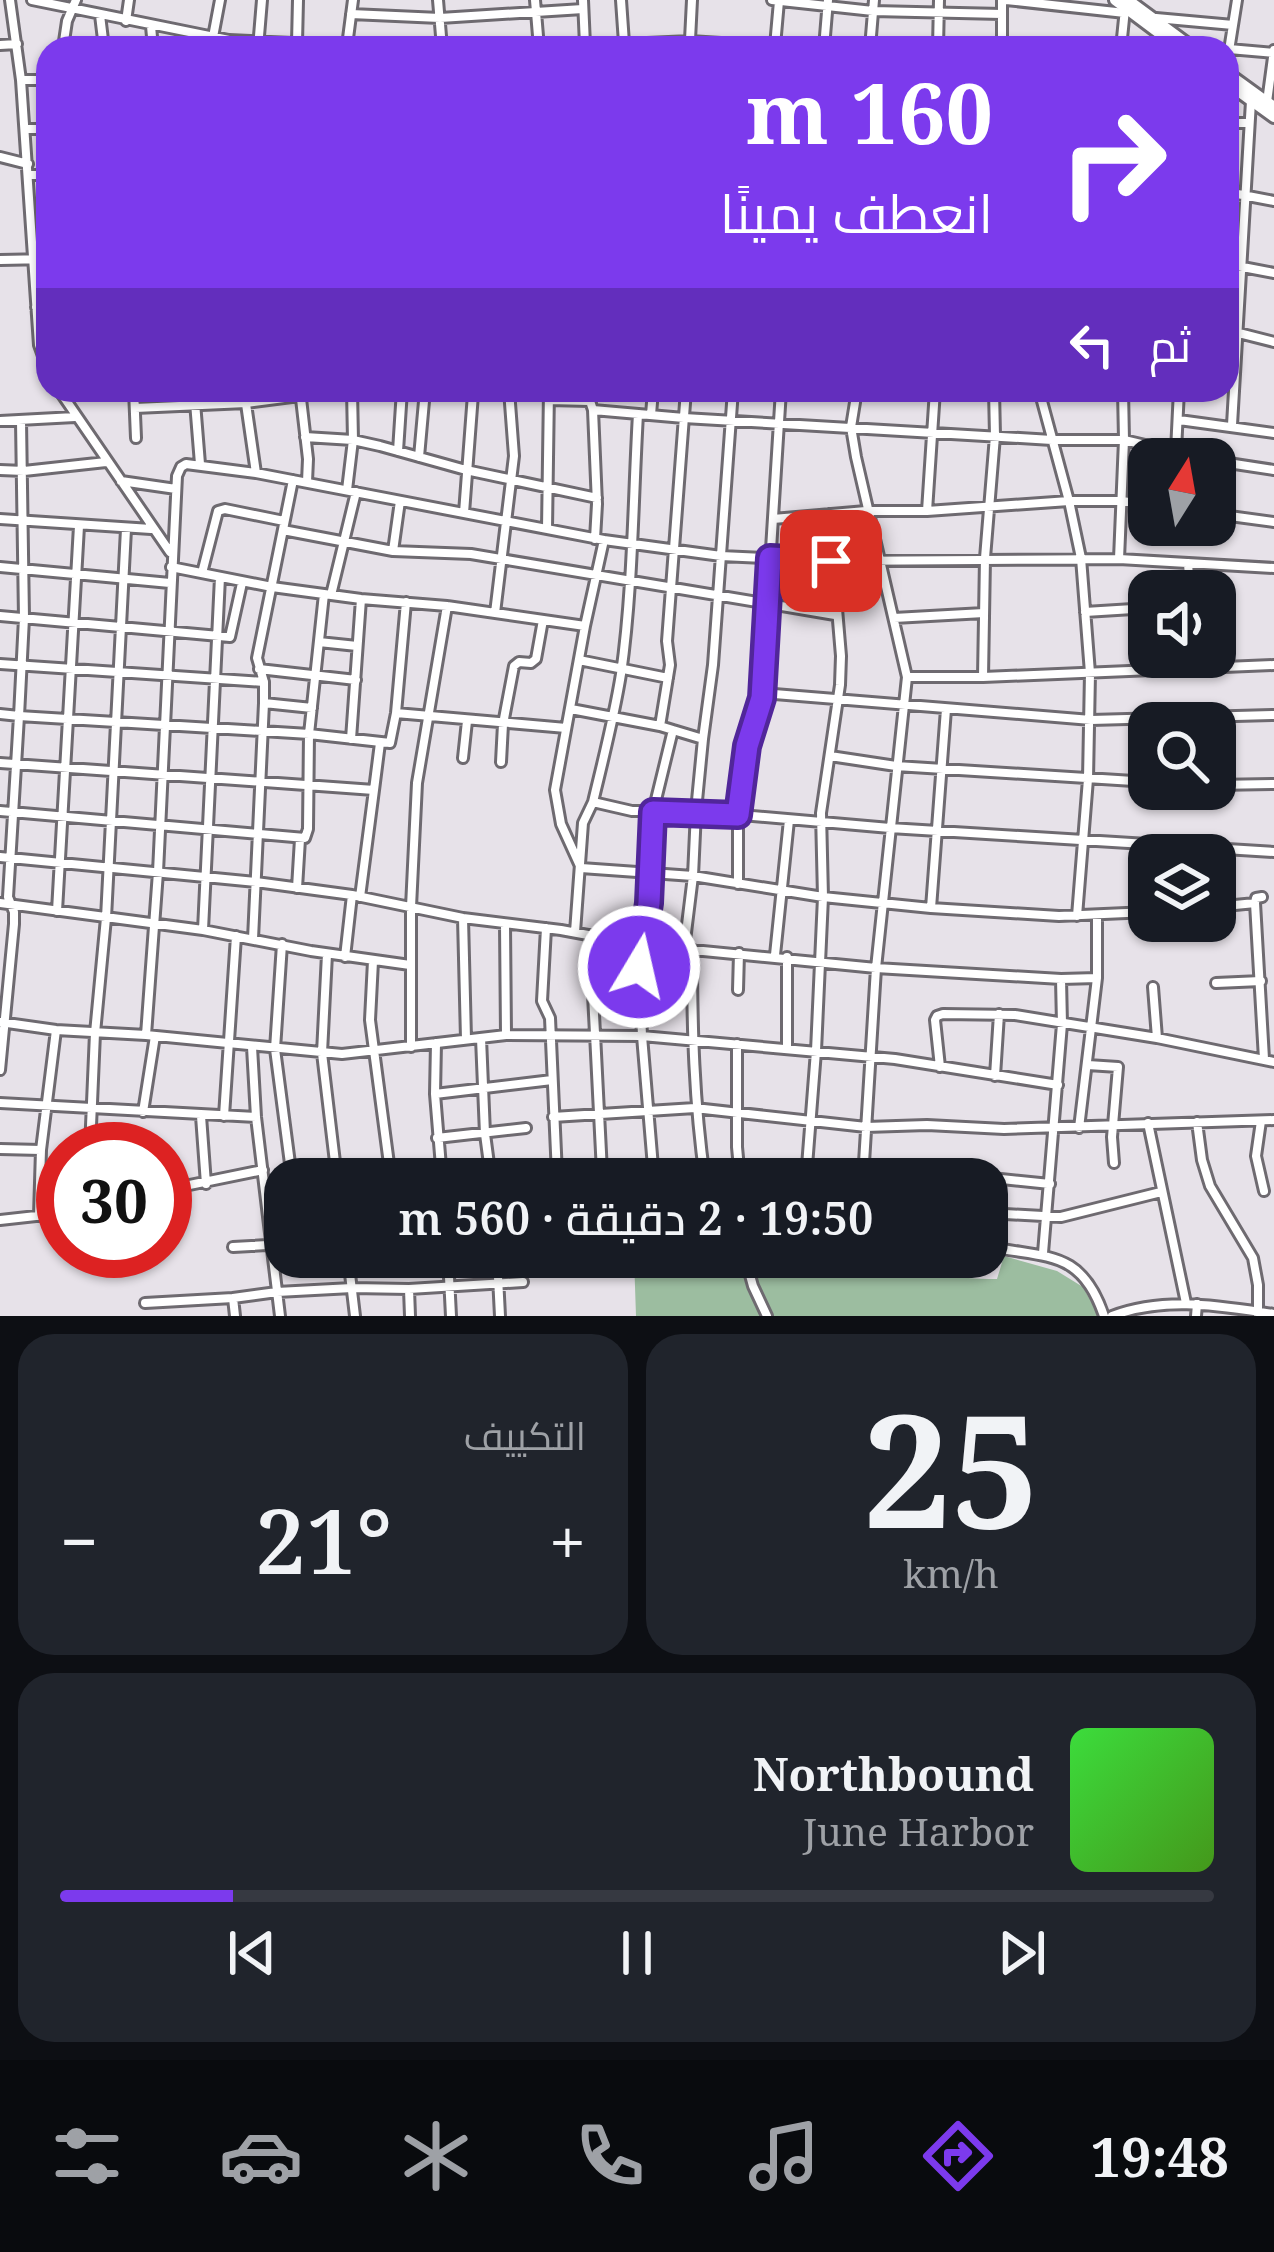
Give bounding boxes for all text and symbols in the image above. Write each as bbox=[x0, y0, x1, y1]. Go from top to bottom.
text: 160 m bbox=[746, 54, 993, 169]
icon: right bbox=[1035, 84, 1191, 240]
text: انعطف يمينًا bbox=[720, 175, 993, 249]
icon: left bbox=[1059, 312, 1125, 378]
text: ثم bbox=[1149, 314, 1191, 375]
north arrow bbox=[1128, 438, 1236, 546]
map controls bbox=[1128, 438, 1236, 942]
pin bbox=[780, 510, 882, 612]
icon: arrive bbox=[798, 528, 864, 594]
button: sound bbox=[1128, 570, 1236, 678]
button: search bbox=[1128, 702, 1236, 810]
button: layers bbox=[1128, 834, 1236, 942]
position arrow bbox=[576, 904, 702, 1030]
speed limit sign: 30 bbox=[36, 1122, 192, 1278]
text: 19:50 · 2 دقيقة · 560 m bbox=[399, 1187, 873, 1248]
text: 25 bbox=[863, 1361, 1039, 1574]
text: التكييف bbox=[464, 1408, 586, 1461]
text: 21° bbox=[255, 1478, 392, 1600]
text: − bbox=[60, 1495, 98, 1585]
text: + bbox=[549, 1495, 586, 1585]
text: km/h bbox=[903, 1546, 999, 1599]
text: Northbound bbox=[753, 1743, 1034, 1804]
text: June Harbor bbox=[803, 1804, 1034, 1857]
icon: previous bbox=[219, 1920, 285, 1986]
icon: pause bbox=[604, 1920, 670, 1986]
icon: next bbox=[989, 1920, 1055, 1986]
icon: filters bbox=[45, 2114, 129, 2198]
icon: car bbox=[219, 2114, 303, 2198]
icon: climate bbox=[394, 2114, 478, 2198]
icon: phone bbox=[568, 2114, 652, 2198]
icon: music bbox=[742, 2114, 826, 2198]
icon: directions bbox=[916, 2114, 1000, 2198]
text: 19:48 bbox=[1090, 2119, 1229, 2193]

